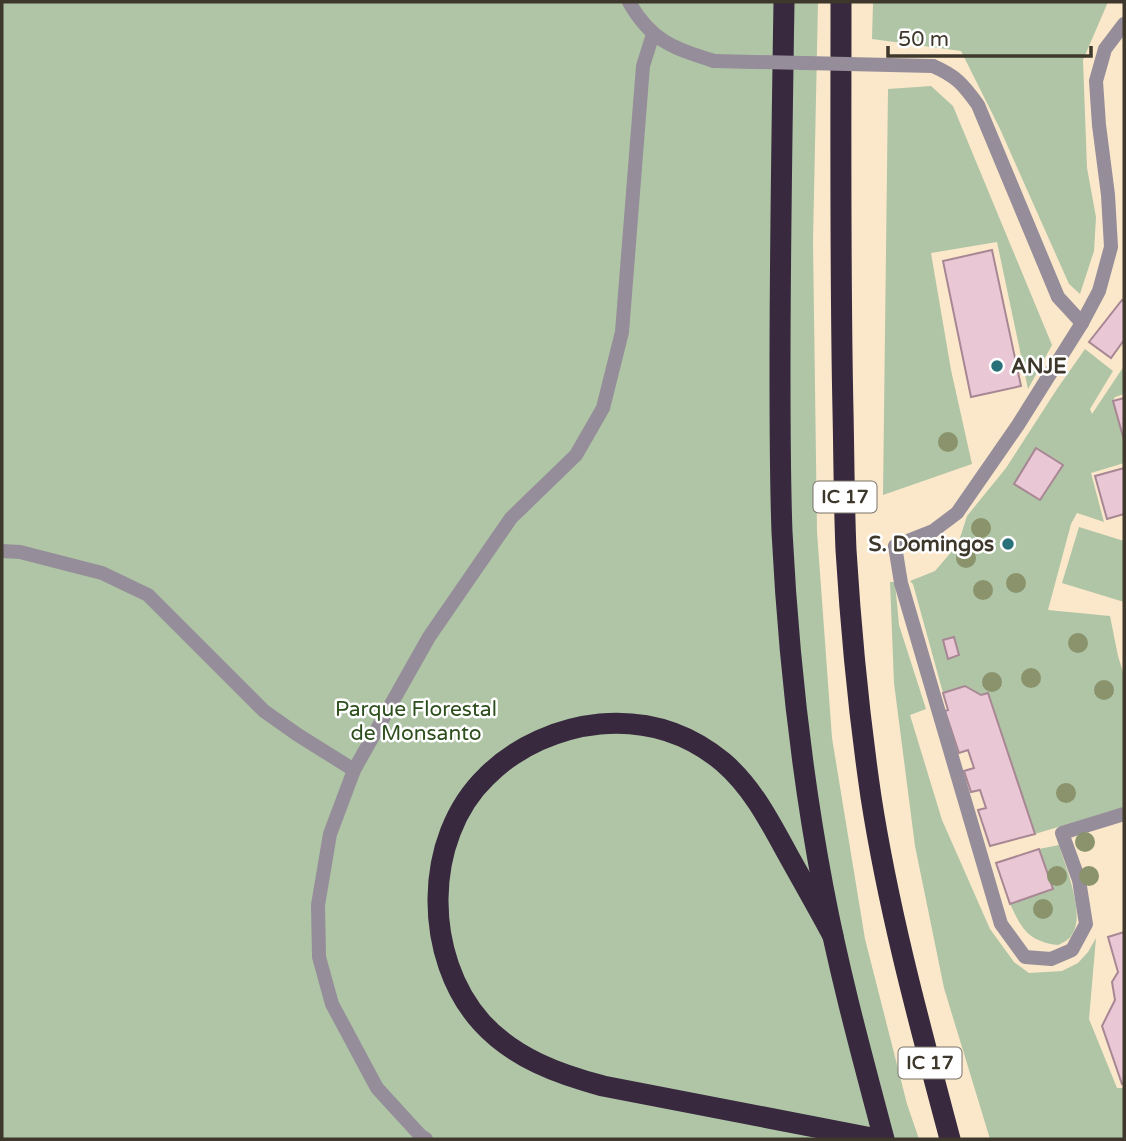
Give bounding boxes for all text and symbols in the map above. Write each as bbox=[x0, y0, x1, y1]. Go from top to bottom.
scale bar bbox=[888, 14, 1091, 58]
text: 50 m bbox=[898, 27, 949, 52]
place label: ANJE bbox=[1011, 354, 1067, 379]
marker: ANJE bbox=[989, 358, 1005, 374]
road number: IC 17 bbox=[814, 482, 876, 512]
place label: S. Domingos bbox=[869, 532, 994, 557]
marker: S. Domingos bbox=[1000, 536, 1016, 552]
park label: Parque Florestal de Monsanto bbox=[335, 697, 497, 746]
road number: IC 17 bbox=[898, 1048, 962, 1078]

